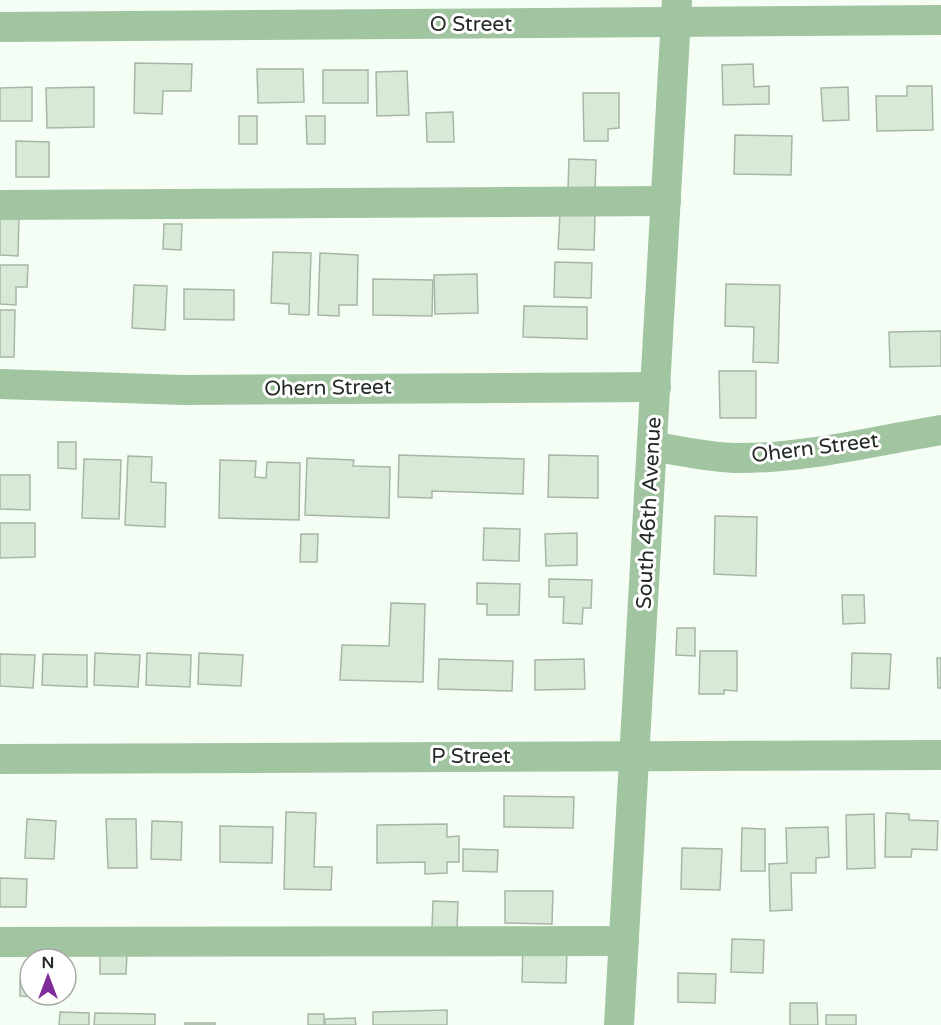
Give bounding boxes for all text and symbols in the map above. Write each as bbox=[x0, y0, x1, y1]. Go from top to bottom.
street label: O Street bbox=[430, 12, 512, 37]
street label: Ohern Street bbox=[264, 374, 392, 402]
street label: South 46th Avenue bbox=[631, 416, 667, 610]
street label: Ohern Street bbox=[750, 428, 880, 468]
street label: P Street bbox=[431, 744, 511, 769]
north arrow bbox=[18, 947, 78, 1007]
text: N bbox=[42, 953, 54, 973]

